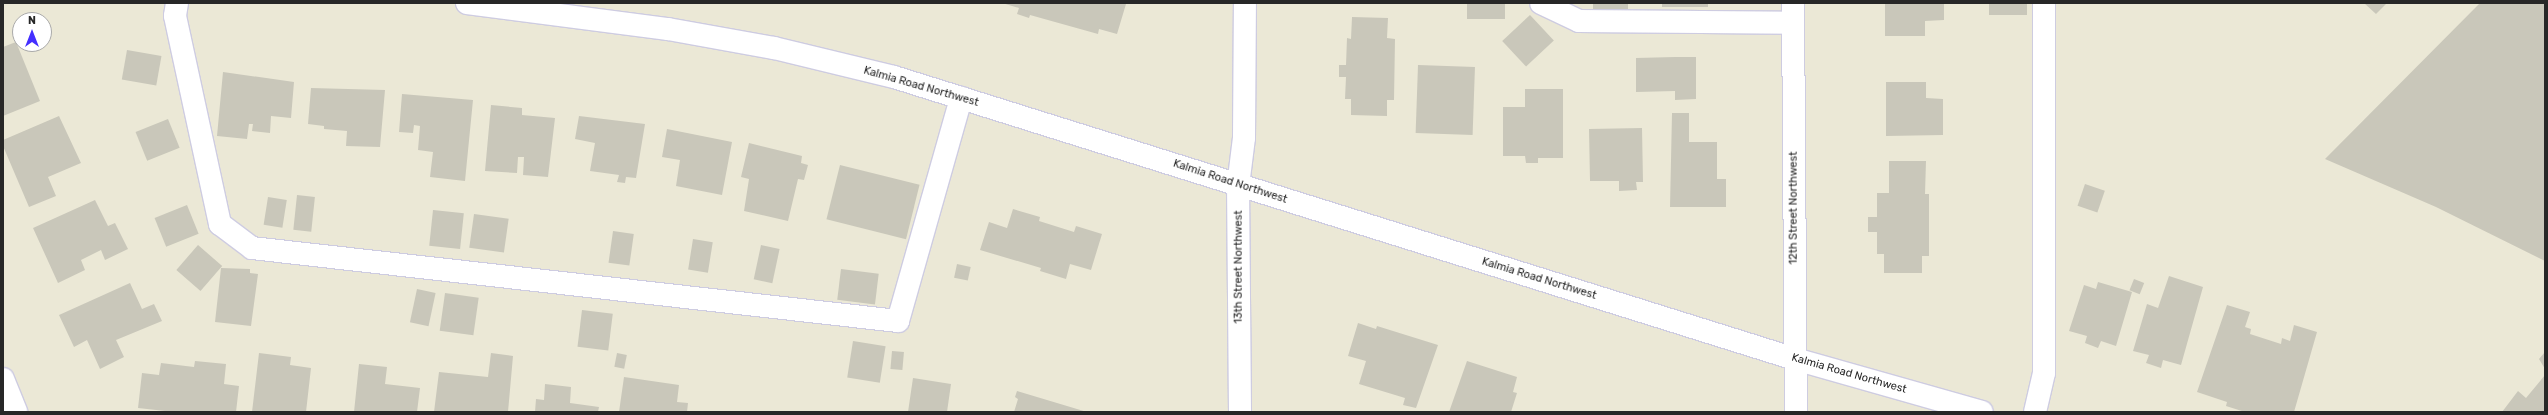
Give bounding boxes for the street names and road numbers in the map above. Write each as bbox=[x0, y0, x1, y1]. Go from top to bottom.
street label: Kalmia Road Northwest bbox=[862, 64, 980, 110]
street label: 12th Street Northwest bbox=[1787, 151, 1801, 265]
street label: Kalmia Road Northwest bbox=[1171, 157, 1289, 207]
street label: 13th Street Northwest bbox=[1232, 210, 1246, 324]
street label: Kalmia Road Northwest bbox=[1480, 255, 1598, 303]
street label: Kalmia Road Northwest bbox=[1790, 351, 1908, 397]

